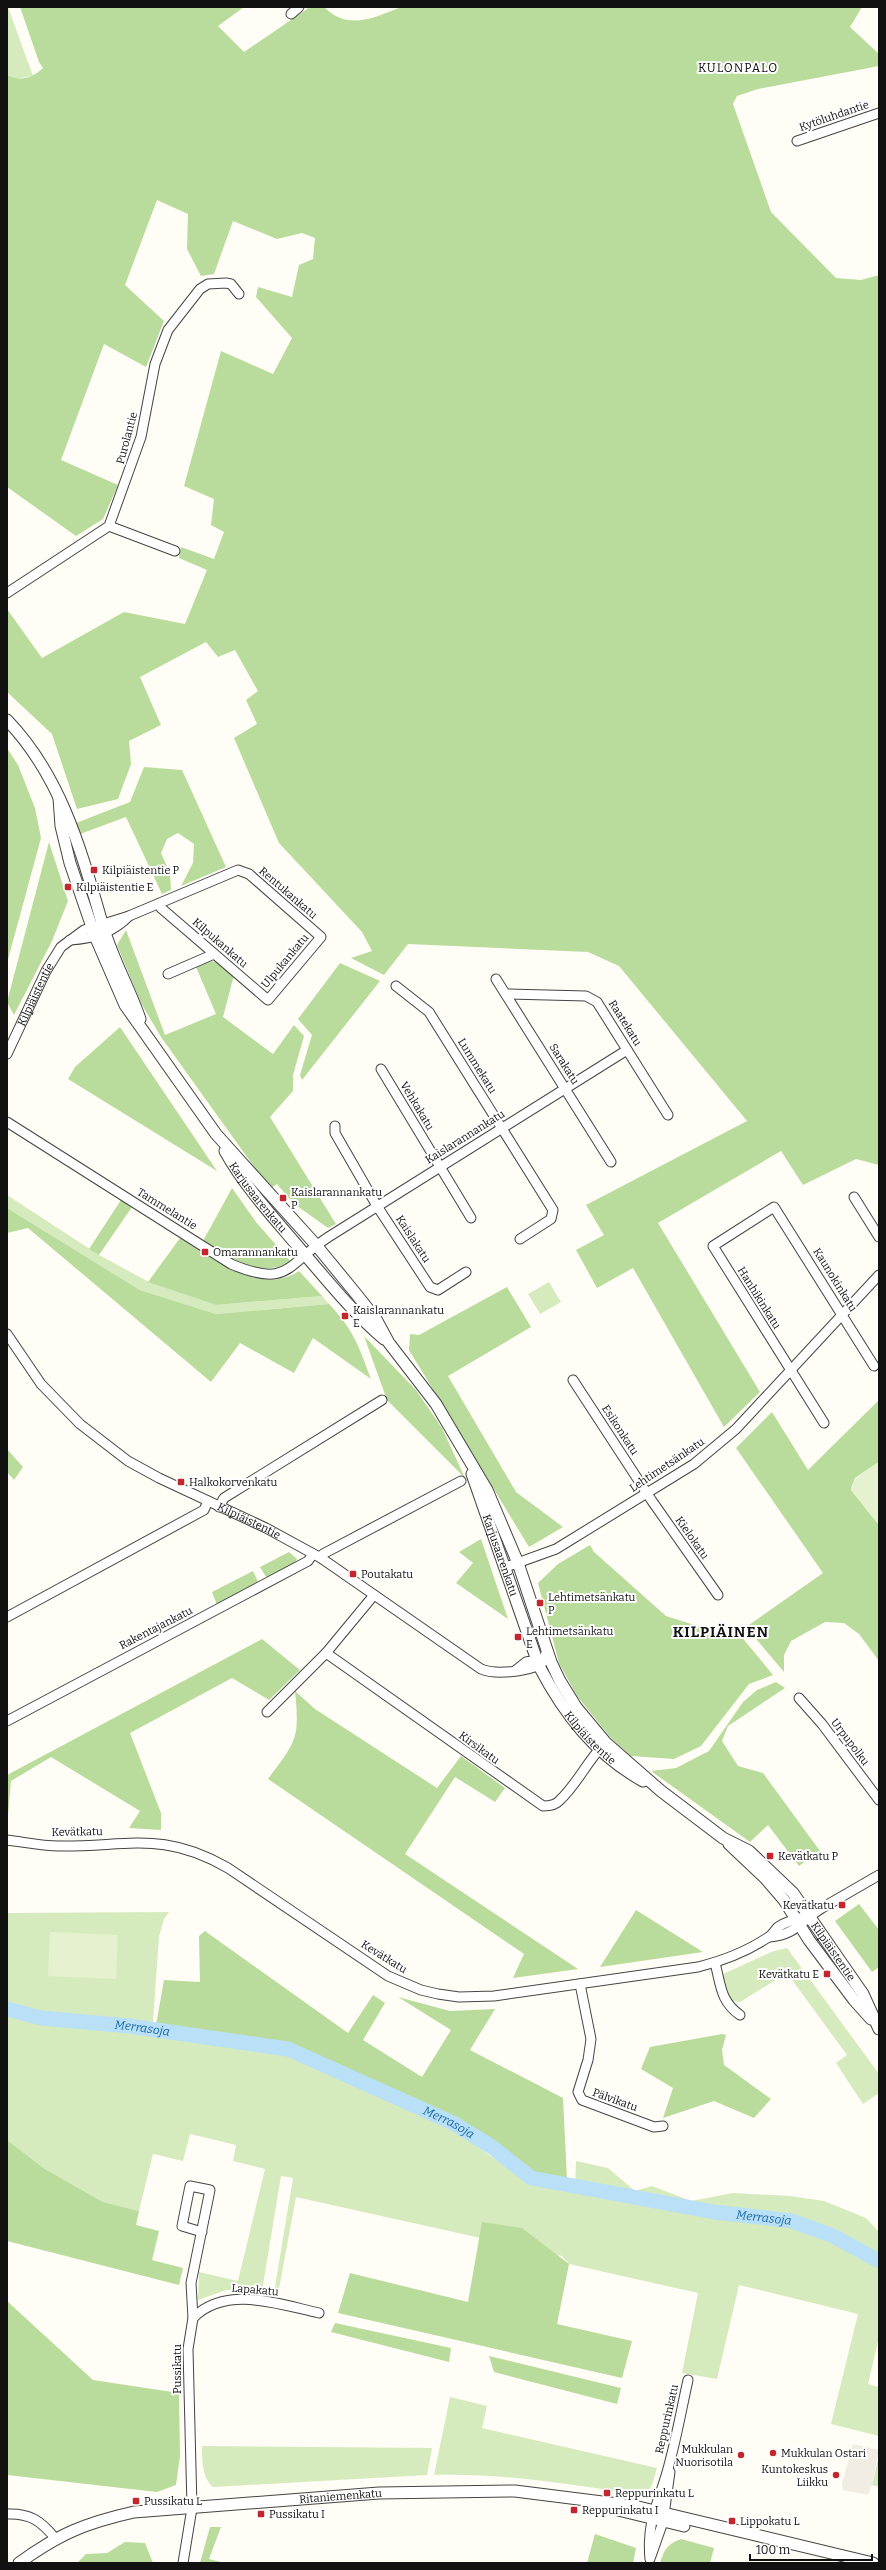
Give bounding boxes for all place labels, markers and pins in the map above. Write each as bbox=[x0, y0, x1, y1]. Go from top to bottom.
place label: Kilpiäistentie P bbox=[102, 864, 180, 877]
marker: Kilpiäistentie P bbox=[89, 865, 99, 875]
place label: Kilpiäistentie E bbox=[76, 881, 154, 894]
marker: Kilpiäistentie E bbox=[63, 882, 73, 892]
place label: Kaislarannankatu P bbox=[291, 1186, 382, 1212]
marker: Kaislarannankatu P bbox=[278, 1193, 288, 1203]
place label: Omarannankatu bbox=[213, 1246, 298, 1259]
marker: Omarannankatu bbox=[200, 1247, 210, 1257]
place label: Kaislarannankatu E bbox=[353, 1304, 444, 1330]
marker: Kaislarannankatu E bbox=[340, 1311, 350, 1321]
place label: Halkokorvenkatu bbox=[189, 1476, 278, 1489]
marker: Halkokorvenkatu bbox=[176, 1477, 186, 1487]
place label: Poutakatu bbox=[361, 1568, 413, 1581]
marker: Poutakatu bbox=[348, 1569, 358, 1579]
place label: Lehtimetsänkatu P bbox=[548, 1591, 636, 1617]
marker: Lehtimetsänkatu P bbox=[535, 1598, 545, 1608]
place label: Lehtimetsänkatu E bbox=[526, 1625, 614, 1651]
marker: Lehtimetsänkatu E bbox=[513, 1632, 523, 1642]
place label: Kevätkatu P bbox=[778, 1850, 839, 1863]
marker: Kevätkatu P bbox=[765, 1851, 775, 1861]
place label: Kevätkatu bbox=[783, 1899, 834, 1912]
marker: Kevätkatu bbox=[837, 1900, 847, 1910]
place label: Kevätkatu E bbox=[759, 1968, 819, 1981]
marker: Kevätkatu E bbox=[822, 1969, 832, 1979]
place label: Mukkulan Nuorisotila bbox=[675, 2443, 733, 2469]
place label: Mukkulan Ostari bbox=[781, 2447, 867, 2460]
marker: Mukkulan Ostari bbox=[768, 2448, 778, 2458]
marker: Mukkulan Nuorisotila bbox=[736, 2450, 746, 2460]
place label: Kuntokeskus Liikku bbox=[761, 2463, 828, 2489]
marker: Kuntokeskus Liikku bbox=[831, 2470, 841, 2480]
place label: Reppurinkatu L bbox=[615, 2487, 694, 2500]
marker: Reppurinkatu L bbox=[602, 2488, 612, 2498]
place label: Pussikatu L bbox=[144, 2495, 202, 2508]
marker: Pussikatu L bbox=[131, 2496, 141, 2506]
place label: Reppurinkatu I bbox=[582, 2504, 659, 2517]
marker: Reppurinkatu I bbox=[569, 2505, 579, 2515]
place label: Pussikatu I bbox=[269, 2508, 325, 2521]
marker: Pussikatu I bbox=[256, 2509, 266, 2519]
place label: Lippokatu L bbox=[740, 2515, 800, 2528]
marker: Lippokatu L bbox=[727, 2516, 737, 2526]

